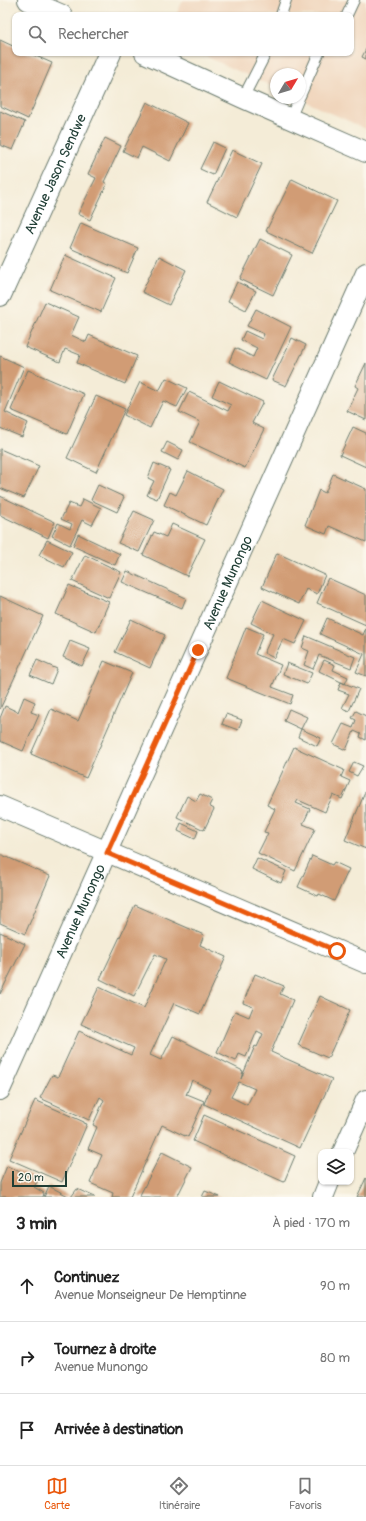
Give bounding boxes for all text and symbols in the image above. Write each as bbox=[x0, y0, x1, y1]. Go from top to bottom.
search box bbox=[12, 12, 354, 56]
icon: search bbox=[26, 23, 48, 45]
text: Rechercher bbox=[58, 25, 129, 44]
north arrow bbox=[270, 68, 306, 104]
street label: Avenue Jason Sendwe bbox=[21, 111, 90, 237]
street label: Avenue Munongo bbox=[199, 533, 256, 633]
route end bbox=[189, 641, 207, 659]
street label: Avenue Munongo bbox=[52, 861, 109, 961]
route start bbox=[328, 942, 346, 960]
map controls bbox=[318, 1149, 354, 1185]
button: layers bbox=[318, 1149, 354, 1185]
scale bar bbox=[12, 1169, 67, 1188]
text: 20 m bbox=[18, 1171, 44, 1184]
text: 3 min bbox=[16, 1213, 57, 1234]
text: À pied · 170 m bbox=[272, 1215, 350, 1231]
text: Continuez bbox=[54, 1268, 119, 1287]
icon: ahead bbox=[16, 1275, 38, 1297]
text: 90 m bbox=[320, 1278, 350, 1294]
text: Avenue Monseigneur De Hemptinne bbox=[54, 1287, 247, 1303]
text: Tournez à droite bbox=[54, 1340, 156, 1359]
icon: right bbox=[16, 1347, 38, 1369]
text: 80 m bbox=[320, 1350, 350, 1366]
text: Avenue Munongo bbox=[54, 1359, 148, 1375]
icon: arrive bbox=[16, 1419, 38, 1441]
text: Arrivée à destination bbox=[54, 1420, 183, 1439]
tab: Carte bbox=[44, 1475, 70, 1512]
tab: Itinéraire bbox=[159, 1475, 200, 1512]
tab: Favoris bbox=[289, 1475, 322, 1512]

